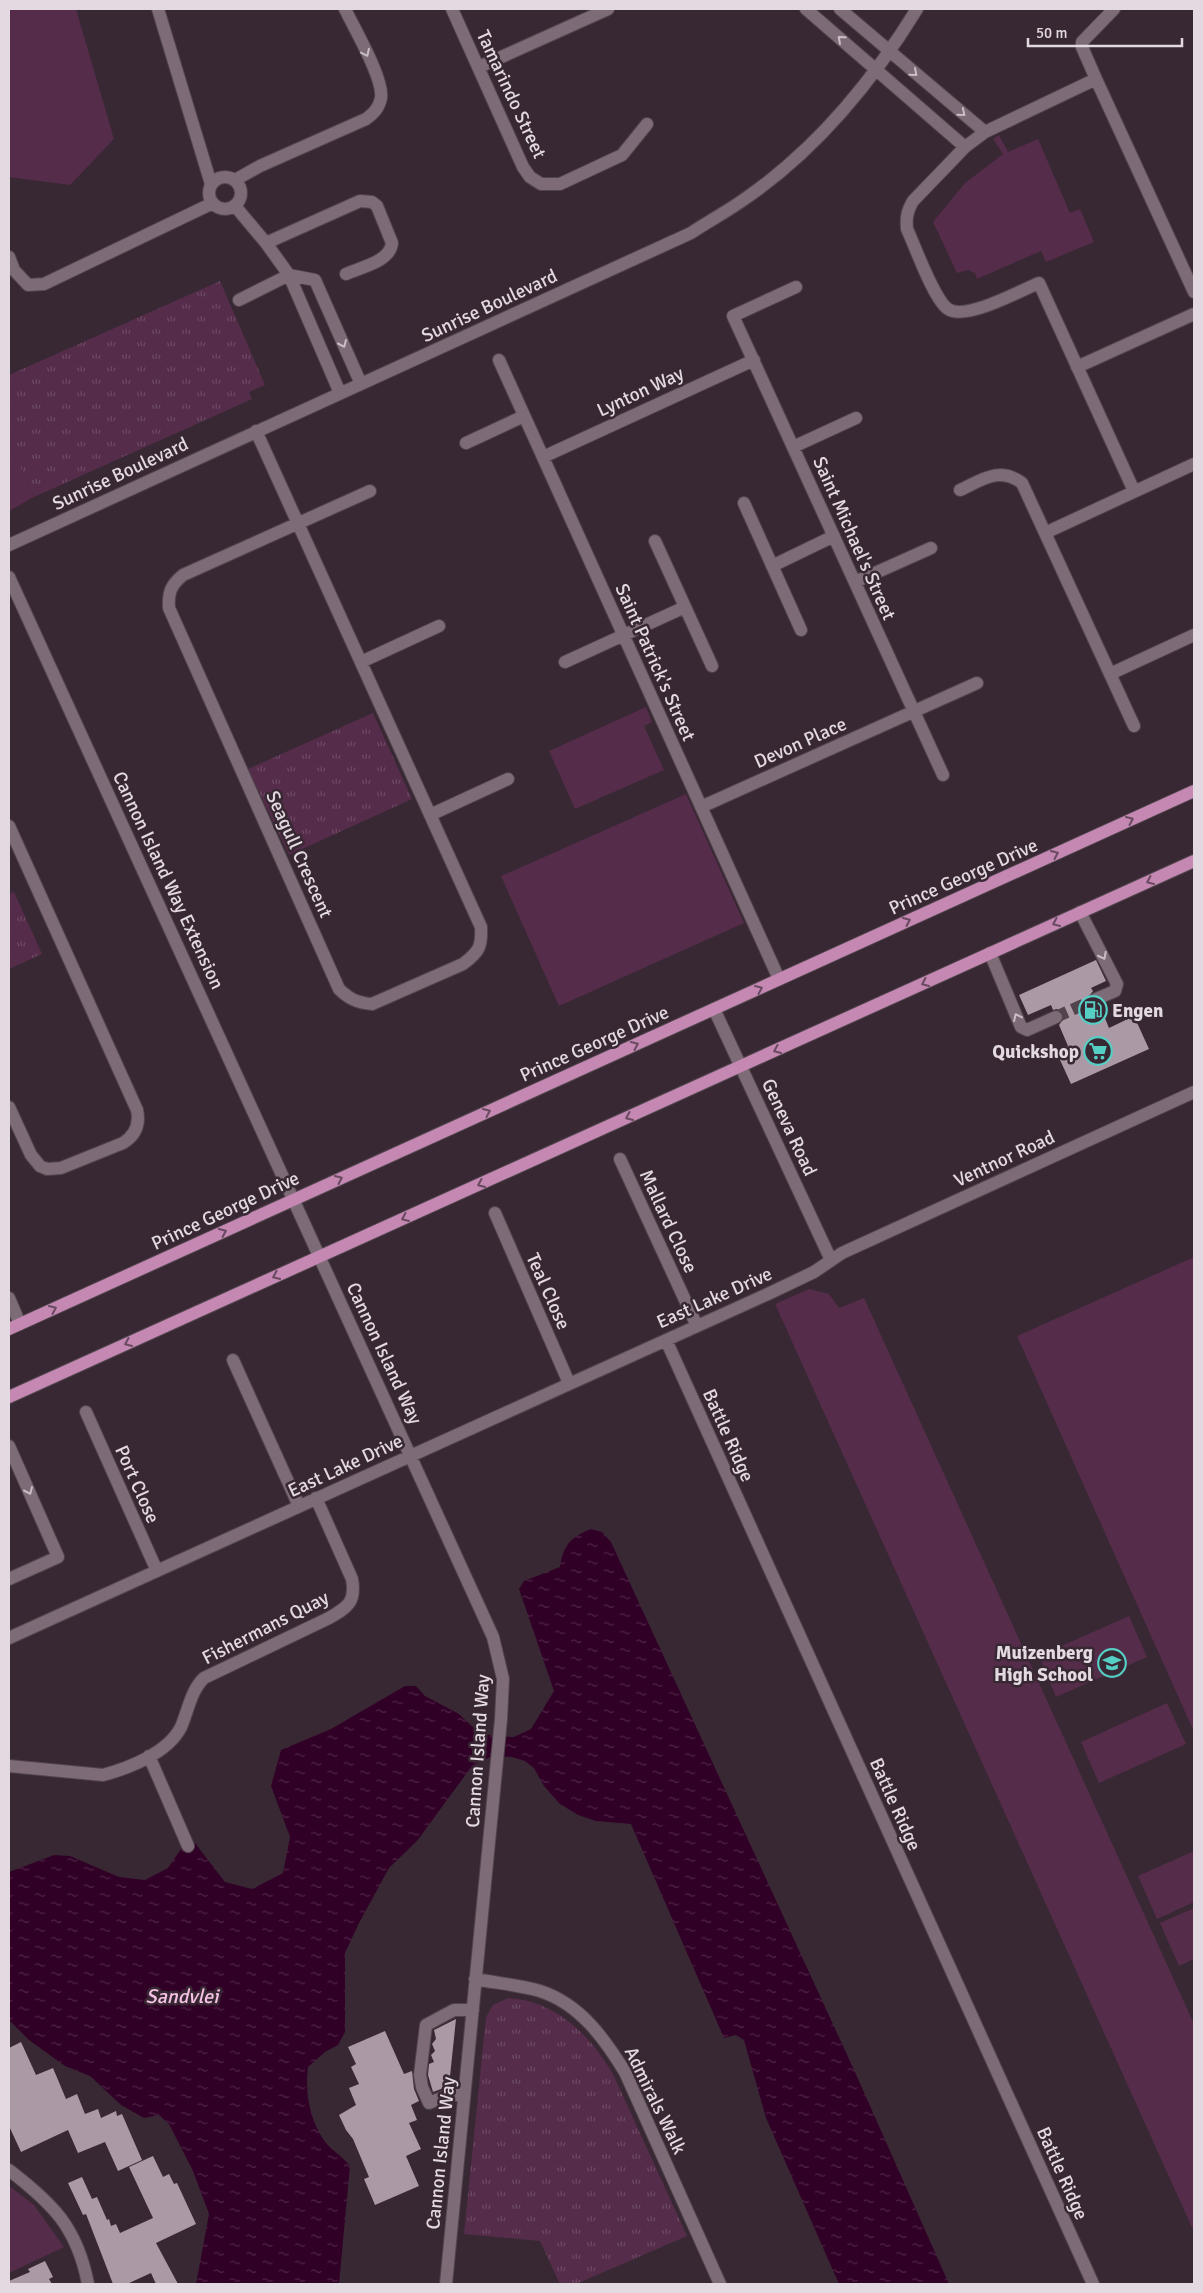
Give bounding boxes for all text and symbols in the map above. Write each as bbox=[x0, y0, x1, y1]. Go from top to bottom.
scale bar bbox=[1028, 15, 1182, 47]
text: 50 m bbox=[1036, 24, 1067, 42]
street label: Tamarindo Street bbox=[471, 26, 551, 163]
one-way arrow bbox=[838, 36, 847, 45]
one-way arrow bbox=[360, 48, 370, 57]
one-way arrow bbox=[909, 67, 918, 76]
one-way arrow bbox=[956, 108, 965, 117]
street label: Sunrise Boulevard bbox=[418, 264, 561, 348]
one-way arrow bbox=[337, 339, 348, 348]
street label: Lynton Way bbox=[593, 361, 688, 422]
street label: Sunrise Boulevard bbox=[49, 432, 192, 516]
street label: Saint Michael's Street bbox=[807, 453, 901, 624]
street label: Saint Patrick's Street bbox=[610, 580, 701, 745]
street label: Devon Place bbox=[750, 712, 850, 774]
street label: Cannon Island Way Extension bbox=[107, 768, 229, 993]
street label: Seagull Crescent bbox=[260, 787, 338, 922]
one-way arrow bbox=[1125, 816, 1134, 827]
street label: Prince George Drive bbox=[885, 833, 1042, 921]
one-way arrow bbox=[1050, 850, 1059, 861]
one-way arrow bbox=[1146, 875, 1155, 885]
one-way arrow bbox=[902, 917, 911, 928]
one-way arrow bbox=[1052, 917, 1061, 928]
one-way arrow bbox=[1097, 951, 1107, 960]
one-way arrow bbox=[921, 976, 930, 987]
one-way arrow bbox=[754, 984, 763, 995]
fuel station icon: Engen bbox=[1078, 995, 1108, 1025]
place label: Engen bbox=[1112, 999, 1163, 1023]
street label: Prince George Drive bbox=[516, 1000, 673, 1088]
one-way arrow bbox=[1012, 1013, 1023, 1022]
supermarket icon: Quickshop bbox=[1083, 1036, 1113, 1066]
one-way arrow bbox=[630, 1040, 639, 1051]
place label: Quickshop bbox=[992, 1040, 1079, 1064]
one-way arrow bbox=[773, 1043, 782, 1054]
street label: Geneva Road bbox=[756, 1075, 822, 1180]
one-way arrow bbox=[482, 1107, 491, 1118]
one-way arrow bbox=[625, 1110, 634, 1121]
street label: Ventnor Road bbox=[950, 1125, 1059, 1193]
street label: Prince George Drive bbox=[148, 1166, 303, 1256]
street label: Mallard Close bbox=[634, 1166, 702, 1277]
one-way arrow bbox=[334, 1175, 343, 1186]
one-way arrow bbox=[477, 1178, 486, 1188]
one-way arrow bbox=[401, 1212, 410, 1223]
one-way arrow bbox=[218, 1228, 227, 1238]
street label: Teal Close bbox=[521, 1249, 576, 1333]
street label: East Lake Drive bbox=[653, 1262, 776, 1334]
one-way arrow bbox=[272, 1270, 281, 1281]
street label: Cannon Island Way bbox=[341, 1279, 427, 1428]
one-way arrow bbox=[48, 1304, 57, 1315]
one-way arrow bbox=[124, 1337, 133, 1348]
street label: Battle Ridge bbox=[697, 1385, 759, 1486]
street label: East Lake Drive bbox=[284, 1429, 407, 1503]
street label: Port Close bbox=[109, 1442, 165, 1527]
one-way arrow bbox=[22, 1486, 33, 1495]
street label: Fishermans Quay bbox=[198, 1586, 333, 1670]
place label: Muizenberg High School bbox=[994, 1641, 1093, 1687]
school or university icon: Muizenberg High School bbox=[1097, 1648, 1127, 1678]
street label: Cannon Island Way bbox=[461, 1674, 495, 1829]
street label: Battle Ridge bbox=[864, 1754, 926, 1855]
water label: Sandvlei bbox=[146, 1984, 220, 2009]
street label: Admirals Walk bbox=[619, 2043, 692, 2159]
street label: Cannon Island Way bbox=[421, 2075, 461, 2231]
street label: Battle Ridge bbox=[1031, 2123, 1093, 2224]

